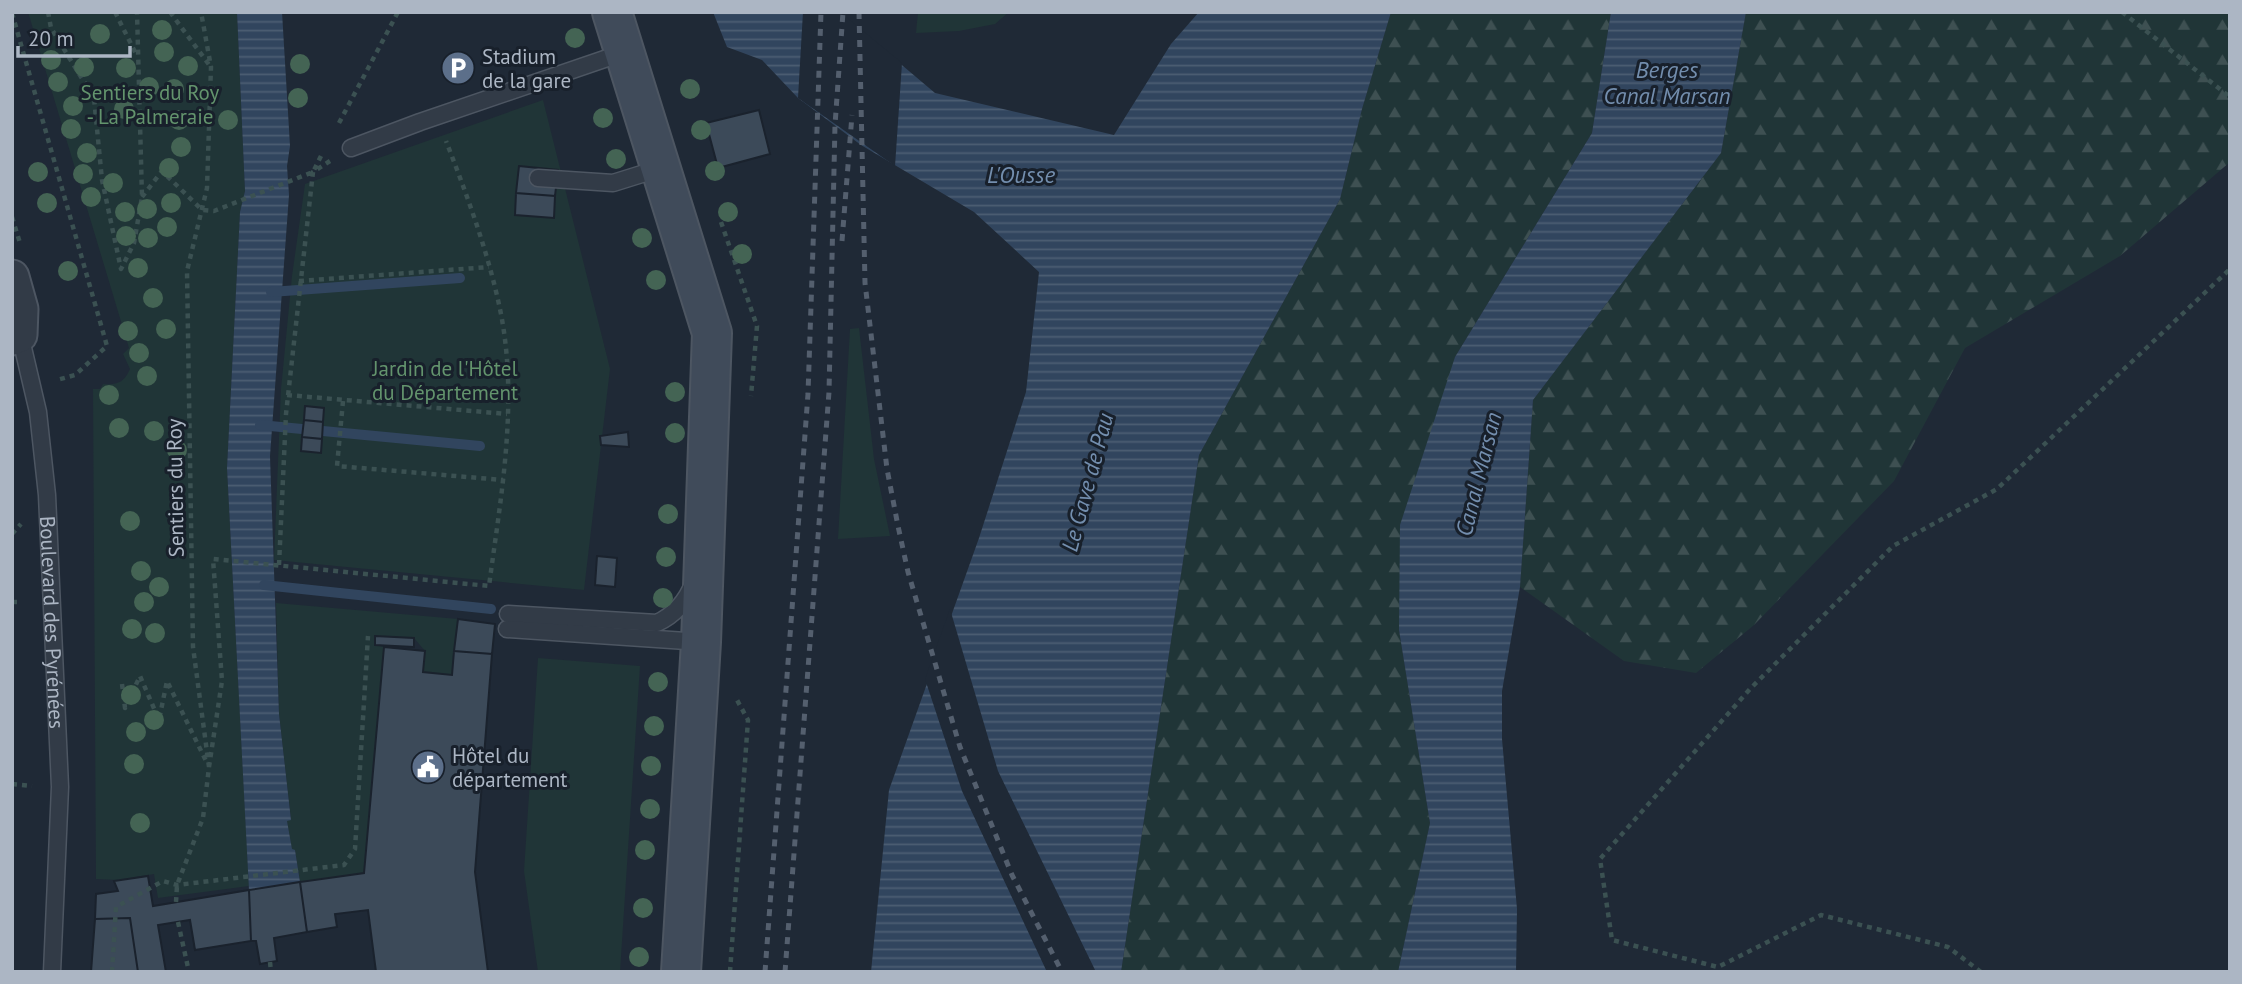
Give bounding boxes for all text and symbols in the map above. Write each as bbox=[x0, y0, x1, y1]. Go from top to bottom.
scale bar bbox=[18, 14, 130, 58]
text: 20 m bbox=[28, 25, 74, 52]
place label: Stadium de la gare bbox=[482, 43, 571, 94]
parking icon: Stadium de la gare bbox=[439, 49, 477, 87]
water label: Berges Canal Marsan bbox=[1604, 55, 1730, 110]
park label: Sentiers du Roy - La Palmeraie bbox=[81, 79, 220, 130]
water label: L'Ousse bbox=[987, 160, 1055, 189]
park label: Jardin de l'Hôtel du Département bbox=[371, 355, 518, 406]
water label: Le Gave de Pau bbox=[1055, 409, 1119, 554]
water label: Canal Marsan bbox=[1449, 409, 1507, 539]
street label: Sentiers du Roy bbox=[160, 418, 190, 558]
street label: Boulevard des Pyrénées bbox=[34, 515, 71, 729]
place label: Hôtel du département bbox=[452, 742, 567, 793]
public building icon: Hôtel du département bbox=[409, 748, 447, 786]

